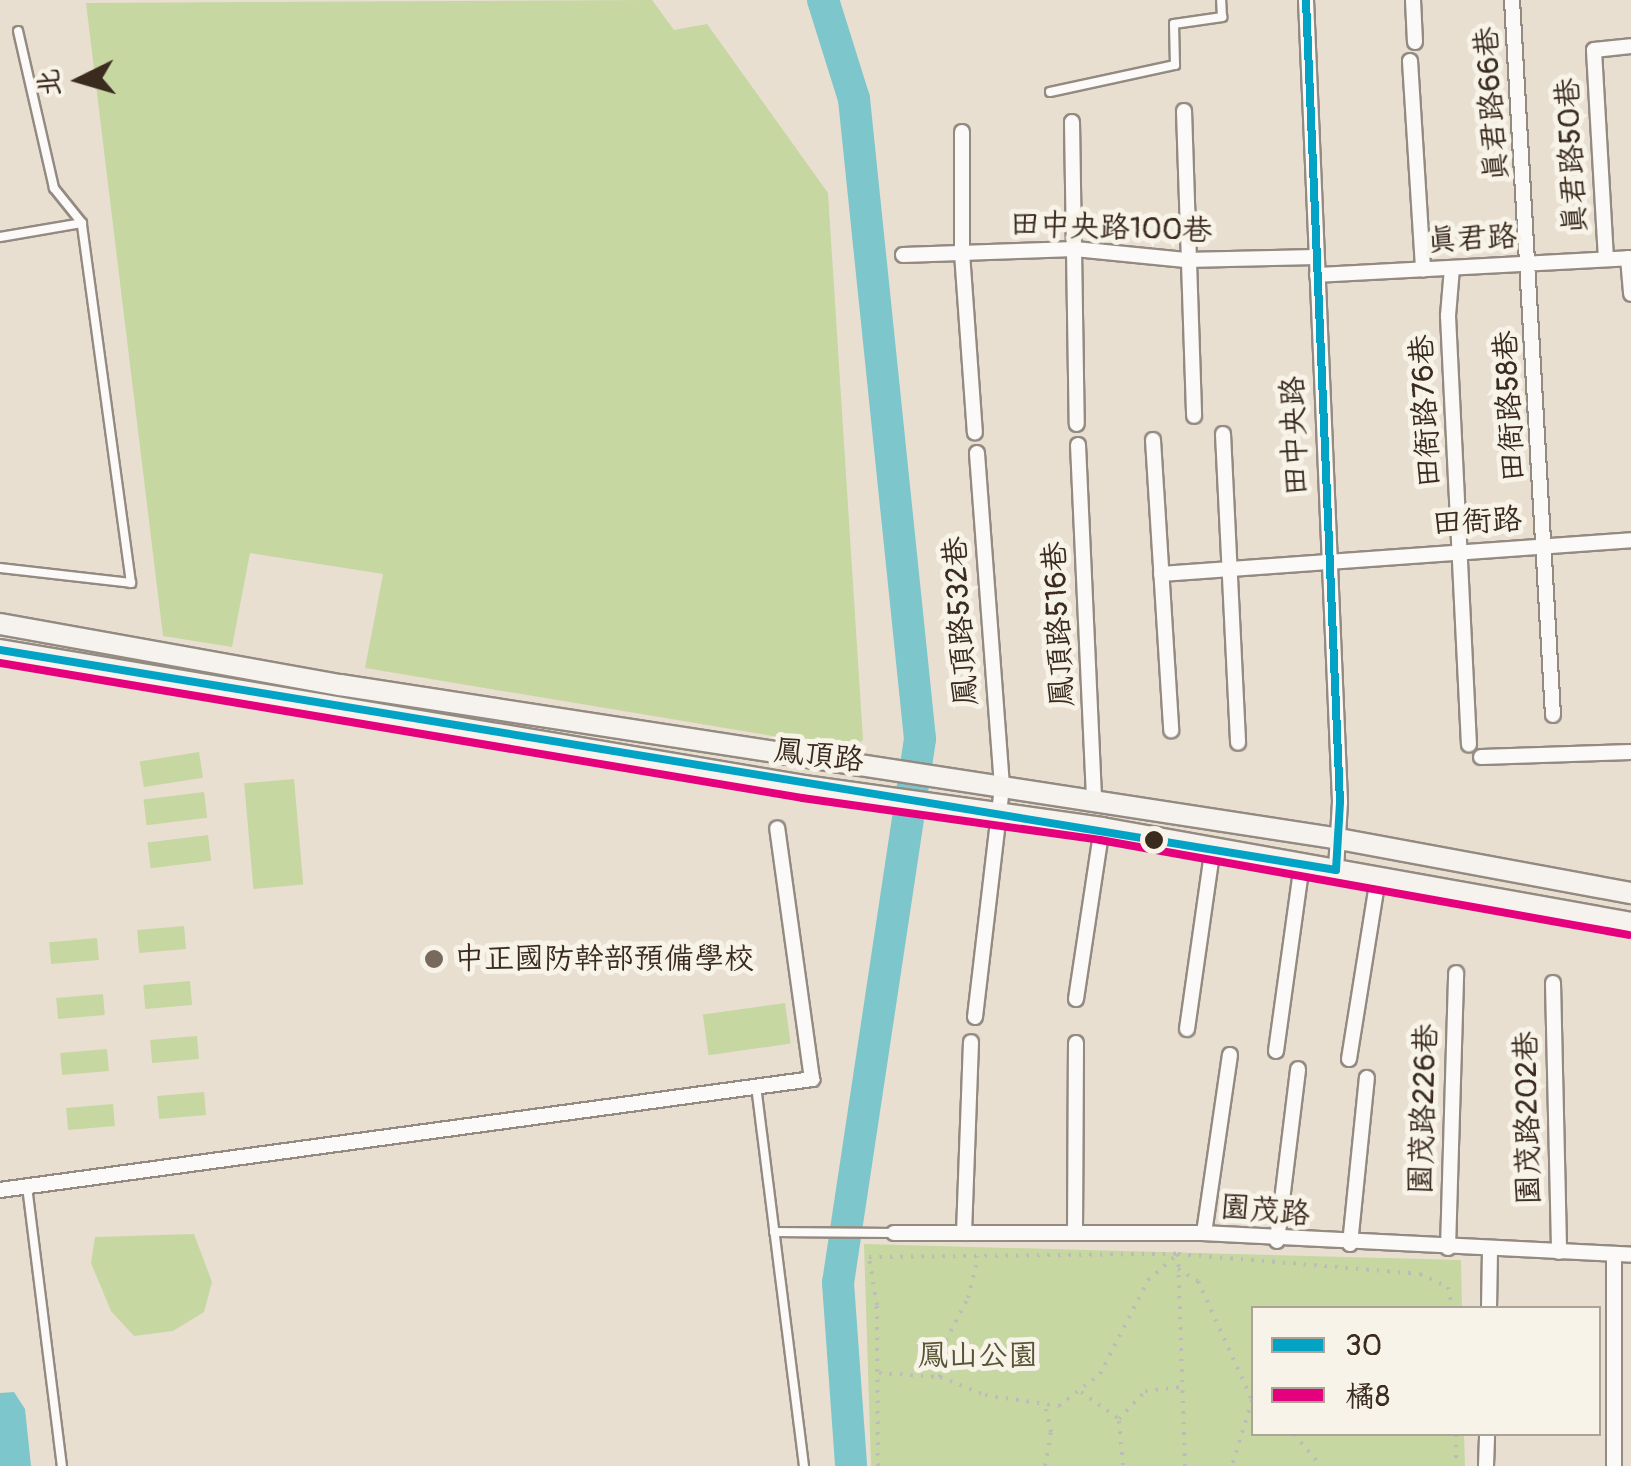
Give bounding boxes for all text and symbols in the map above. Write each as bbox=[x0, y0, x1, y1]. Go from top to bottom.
street label: 真君路66巷 bbox=[1469, 25, 1515, 183]
north arrow bbox=[30, 30, 130, 130]
text: 北 bbox=[31, 67, 68, 98]
street label: 真君路50巷 bbox=[1550, 77, 1594, 235]
street label: 田中央路100巷 bbox=[1009, 206, 1213, 250]
street label: 真君路 bbox=[1426, 219, 1518, 259]
street label: 田衙路58巷 bbox=[1488, 329, 1532, 483]
street label: 田衙路76巷 bbox=[1404, 333, 1448, 489]
street label: 田中央路 bbox=[1275, 375, 1315, 497]
street label: 田衙路 bbox=[1431, 502, 1523, 542]
street label: 鳳頂路532巷 bbox=[937, 535, 985, 707]
street label: 鳳頂路516巷 bbox=[1037, 540, 1081, 708]
street label: 鳳頂路 bbox=[772, 733, 866, 779]
unlabelled marker bbox=[1144, 830, 1164, 850]
place label: 中正國防幹部預備學校 bbox=[454, 941, 754, 977]
marker: 中正國防幹部預備學校 bbox=[423, 948, 445, 970]
street label: 園茂路226巷 bbox=[1403, 1023, 1445, 1195]
street label: 園茂路202巷 bbox=[1508, 1031, 1548, 1205]
street label: 園茂路 bbox=[1219, 1189, 1311, 1233]
legend bbox=[1251, 1306, 1601, 1436]
text: 30 bbox=[1345, 1327, 1382, 1364]
park label: 鳳山公園 bbox=[918, 1338, 1038, 1374]
text: 橘8 bbox=[1345, 1378, 1390, 1415]

